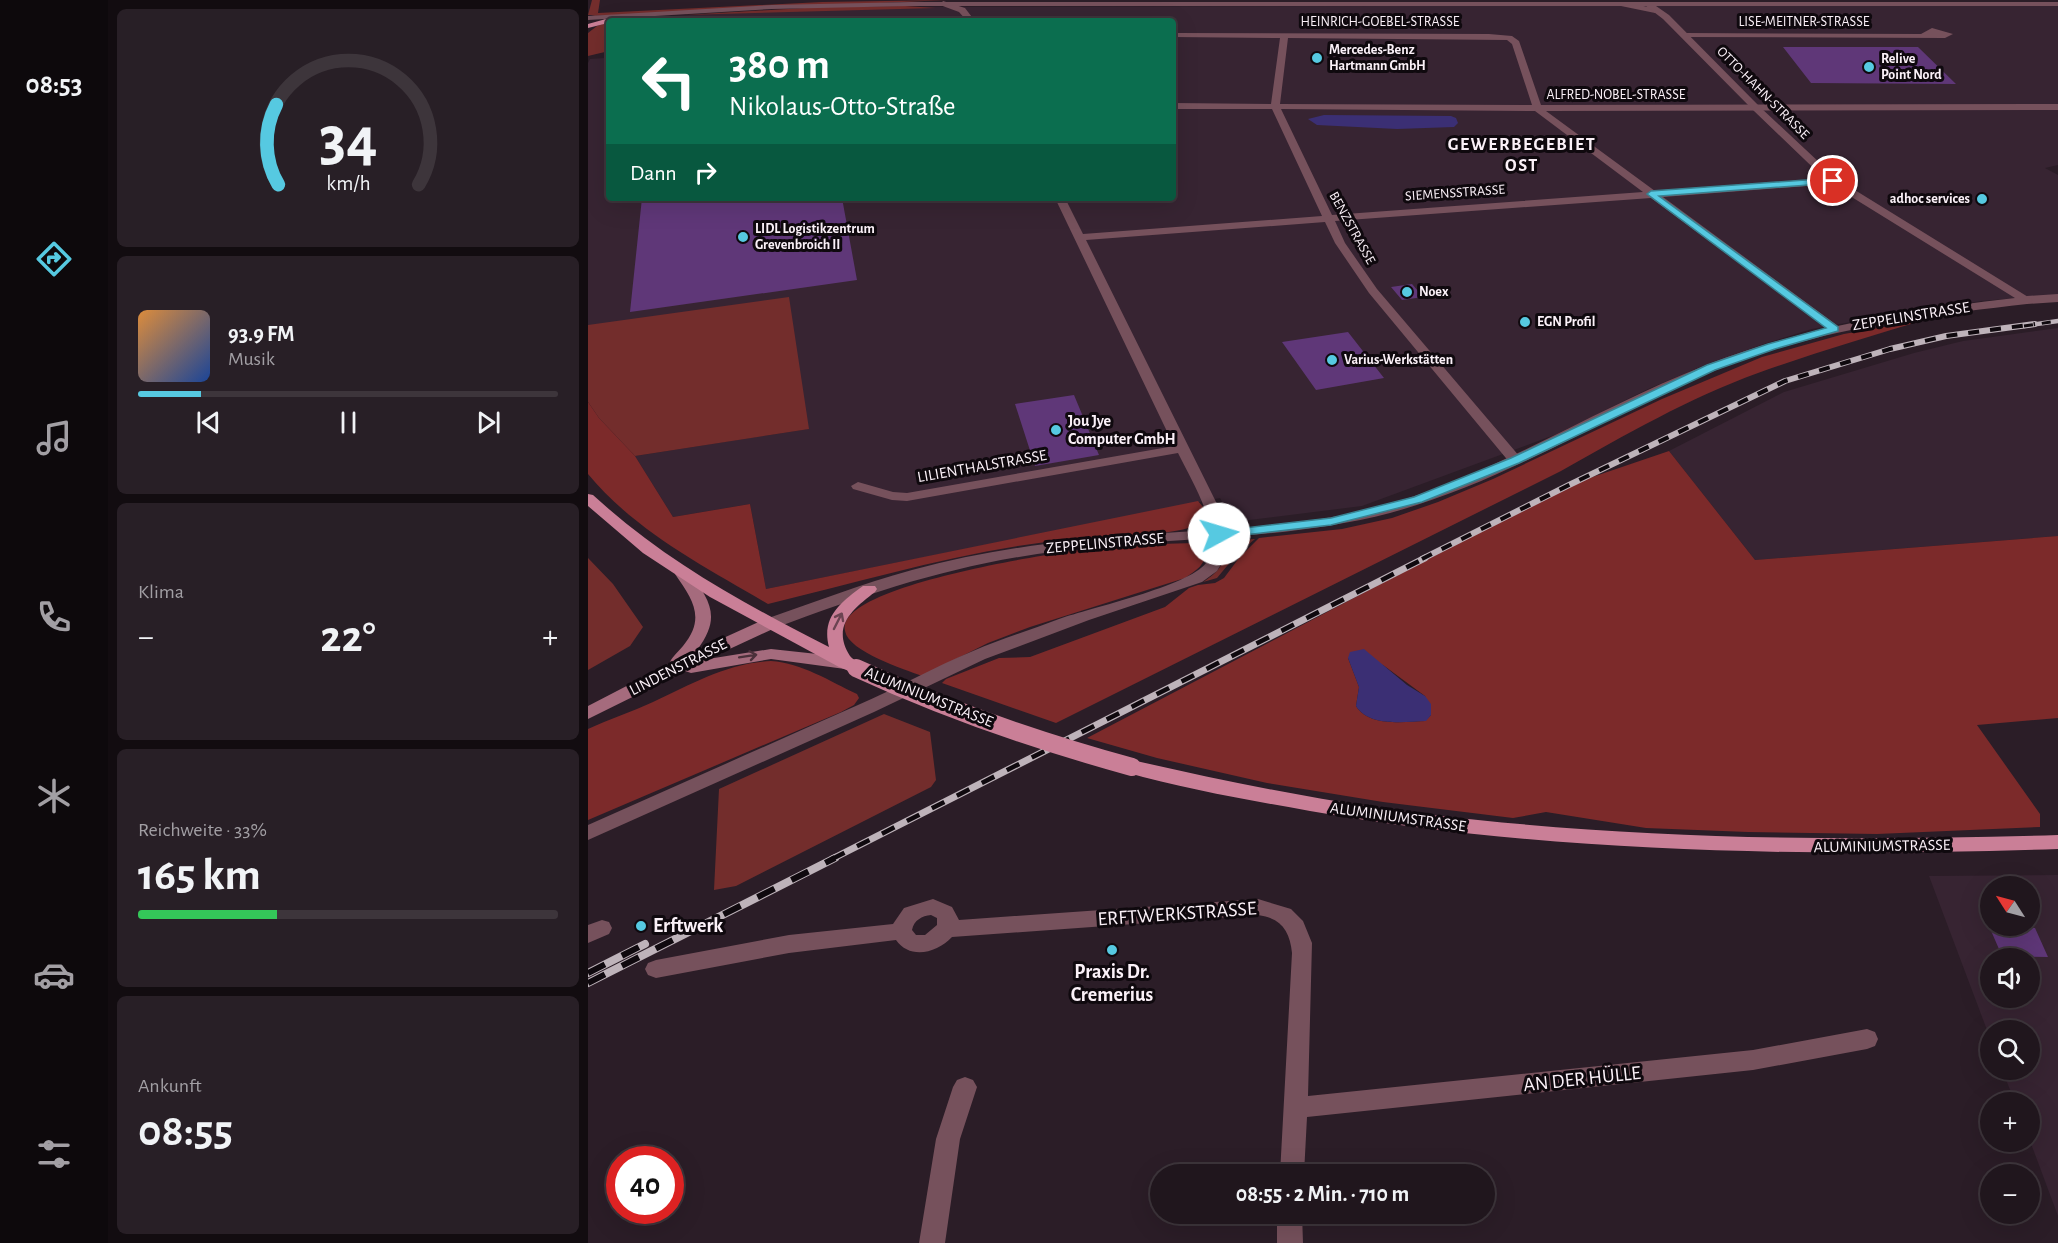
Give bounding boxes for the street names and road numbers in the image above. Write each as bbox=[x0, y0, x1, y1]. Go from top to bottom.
street label: HEINRICH-GOEBEL-STRASSE bbox=[1300, 15, 1460, 29]
street label: LISE-MEITNER-STRASSE bbox=[1738, 15, 1870, 29]
street label: OTTO-HAHN-STRASSE bbox=[1714, 44, 1812, 142]
street label: ALFRED-NOBEL-STRASSE bbox=[1546, 88, 1686, 102]
street label: SIEMENSSTRASSE bbox=[1405, 183, 1506, 203]
street label: BENZSTRASSE bbox=[1326, 189, 1378, 267]
street label: ZEPPELINSTRASSE bbox=[1851, 299, 1971, 333]
street label: LILIENTHALSTRASSE bbox=[916, 447, 1048, 485]
street label: ZEPPELINSTRASSE bbox=[1045, 530, 1165, 556]
street label: LINDENSTRASSE bbox=[627, 635, 730, 698]
street label: ALUMINIUMSTRASSE bbox=[863, 664, 996, 730]
street label: ALUMINIUMSTRASSE bbox=[1329, 800, 1467, 834]
street label: ALUMINIUMSTRASSE bbox=[1813, 837, 1951, 855]
street label: ERFTWERKSTRASSE bbox=[1097, 898, 1258, 930]
street label: AN DER HÜLLE bbox=[1522, 1063, 1642, 1095]

